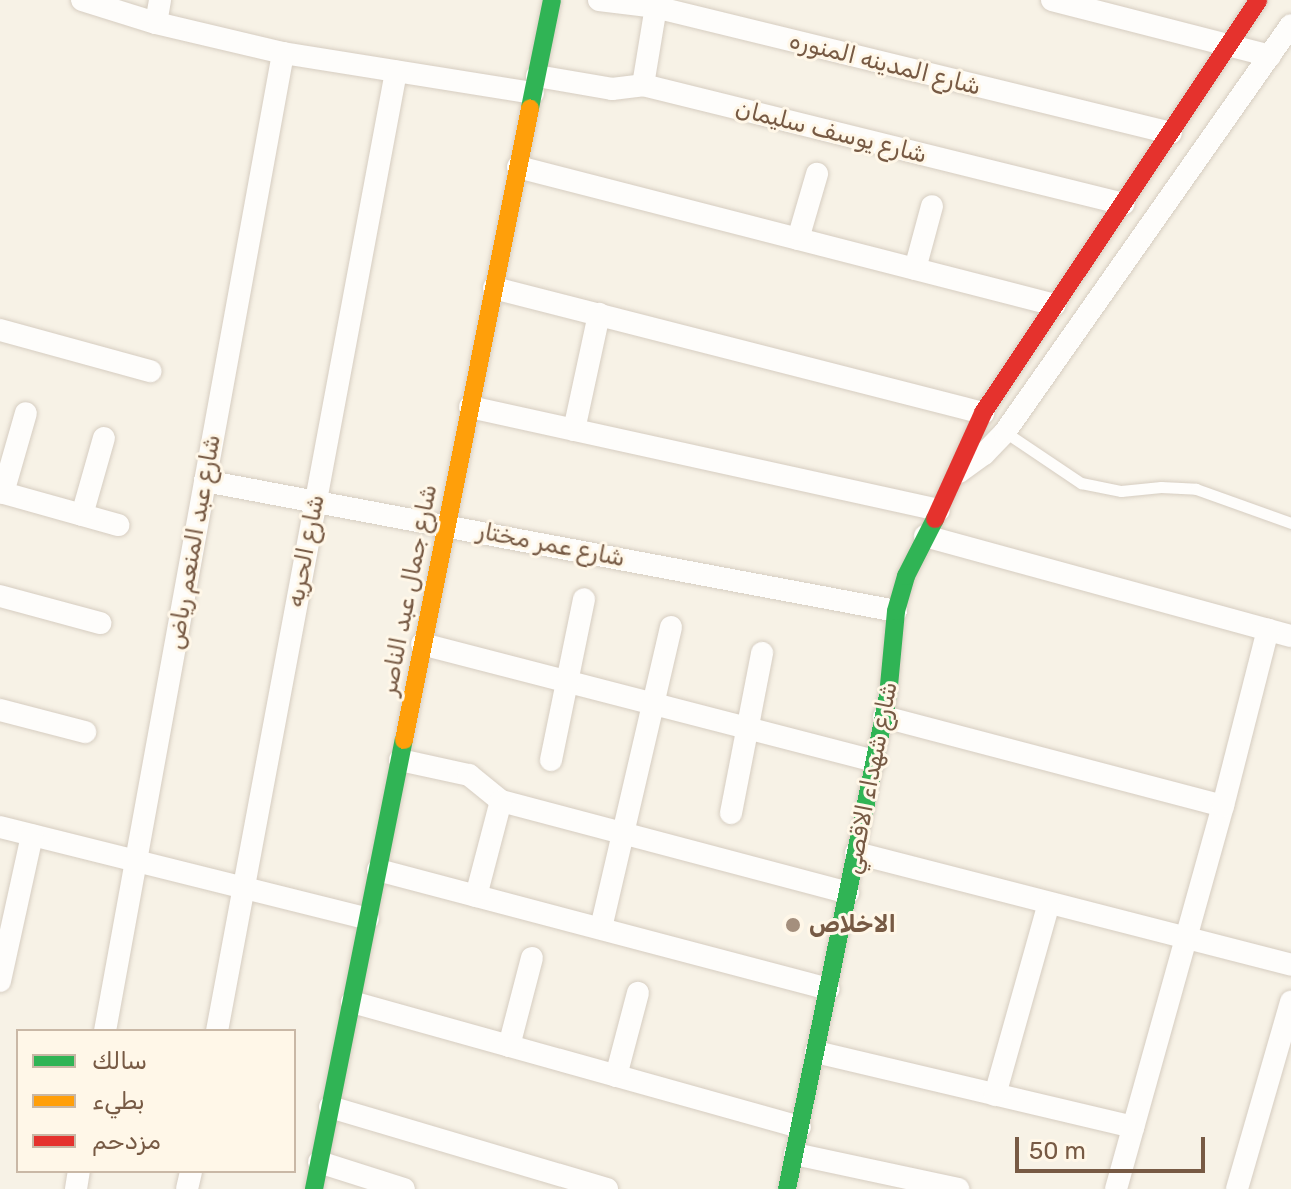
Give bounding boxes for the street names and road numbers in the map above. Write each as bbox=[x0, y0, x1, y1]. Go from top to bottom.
street label: شارع المدينه المنوره bbox=[786, 26, 984, 102]
street label: شارع يوسف سليمان bbox=[732, 94, 930, 170]
street label: شارع عبد المنعم رياض bbox=[161, 432, 227, 652]
street label: شارع جمال عبد الناصر bbox=[374, 482, 444, 698]
street label: شارع الحريه bbox=[281, 492, 331, 610]
street label: شارع عمر مختار bbox=[475, 517, 627, 573]
street label: شارع شهداء الاقصي bbox=[838, 679, 904, 877]

